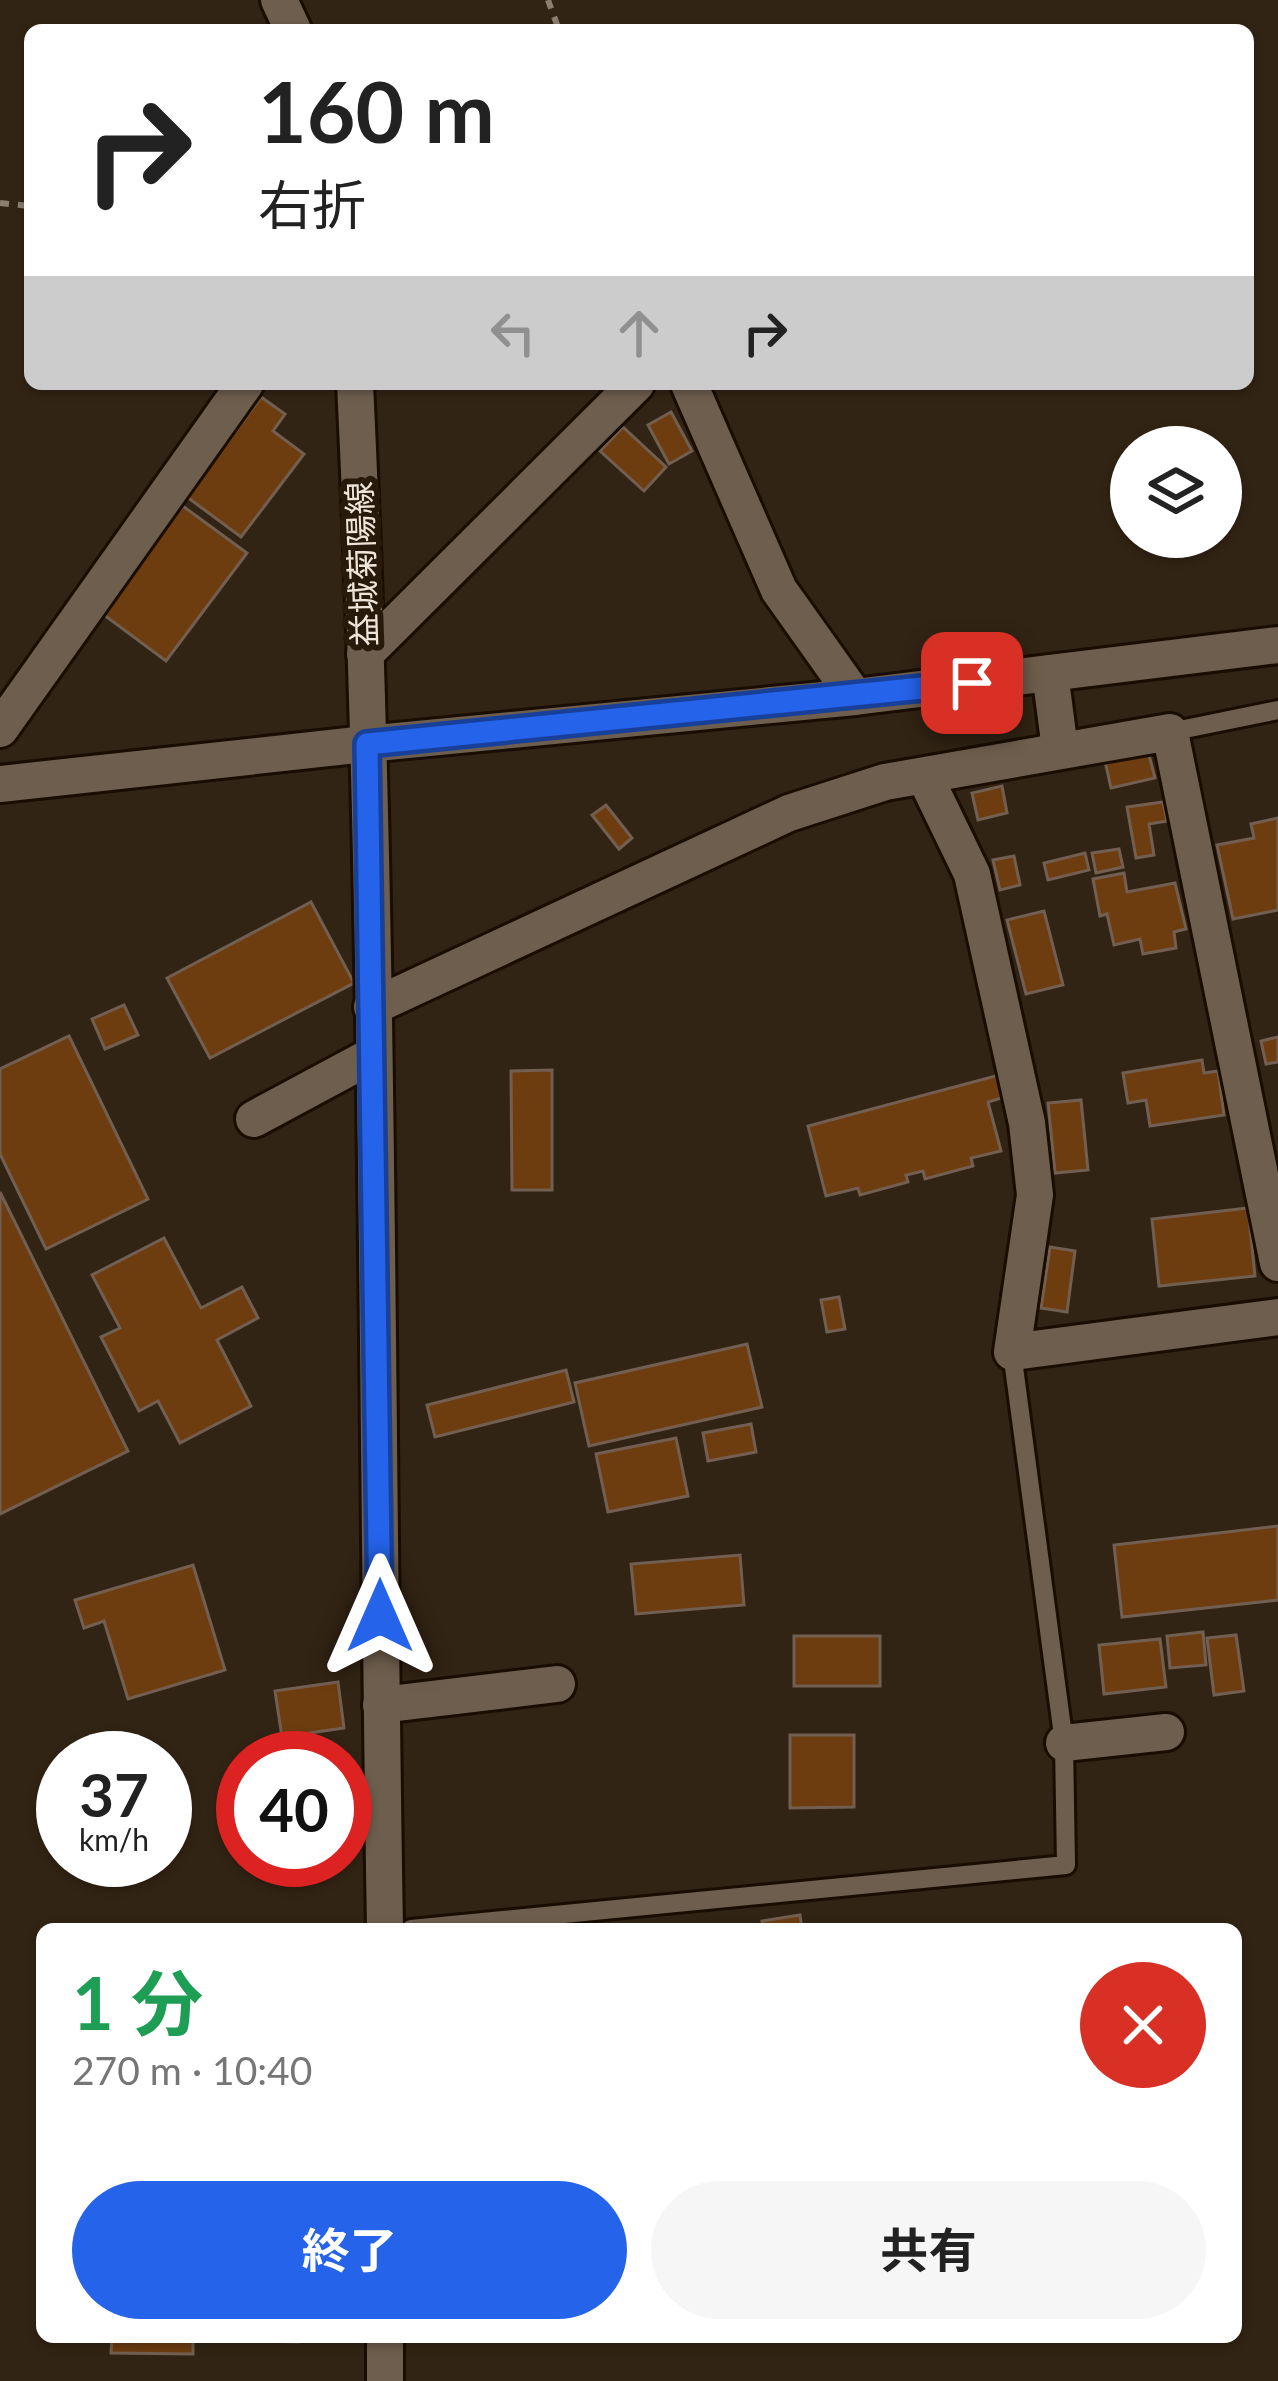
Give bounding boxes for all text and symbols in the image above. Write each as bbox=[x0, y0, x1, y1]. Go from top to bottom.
text: 160 m bbox=[258, 60, 495, 161]
icon: right bbox=[60, 72, 216, 228]
text: 右折 bbox=[258, 172, 366, 237]
icon: left bbox=[480, 300, 546, 366]
icon: ahead bbox=[606, 300, 672, 366]
icon: right bbox=[732, 300, 798, 366]
map controls bbox=[1110, 426, 1242, 558]
button: layers bbox=[1110, 426, 1242, 558]
street label: 益城菊陽線 bbox=[338, 481, 384, 647]
pin bbox=[921, 632, 1023, 734]
icon: arrive bbox=[939, 650, 1005, 716]
position arrow bbox=[317, 1553, 443, 1679]
speed limit sign: 40 bbox=[216, 1731, 372, 1887]
text: 37 bbox=[79, 1758, 149, 1830]
text: km/h bbox=[79, 1821, 149, 1857]
text: 1 分 bbox=[72, 1959, 203, 2045]
button: close bbox=[1080, 1962, 1206, 2088]
text: 270 m · 10:40 bbox=[72, 2047, 312, 2093]
button: 終了 bbox=[72, 2181, 627, 2319]
button: 共有 bbox=[651, 2181, 1206, 2319]

